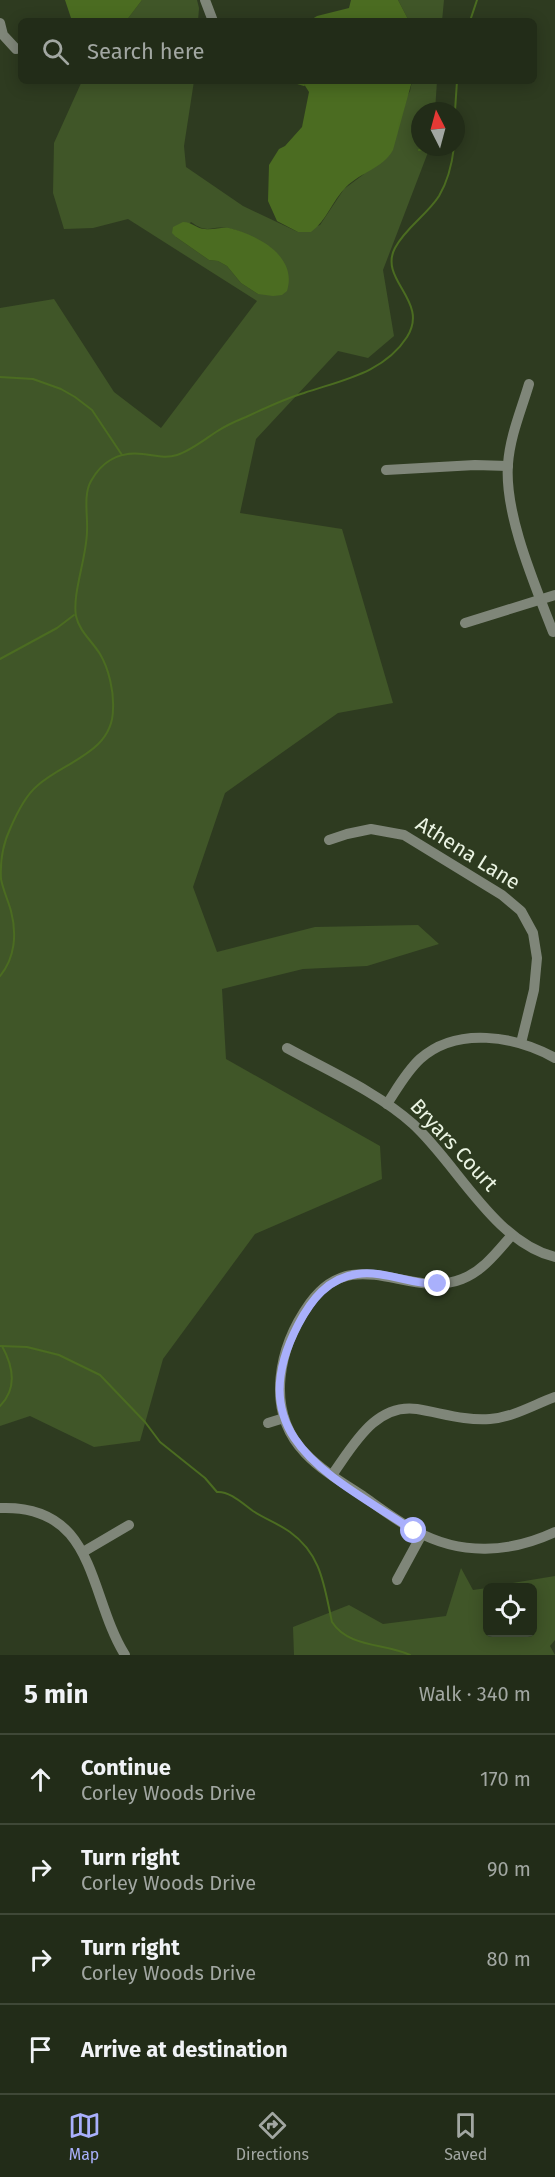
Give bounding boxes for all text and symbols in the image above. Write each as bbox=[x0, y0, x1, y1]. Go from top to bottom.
search box bbox=[18, 18, 537, 84]
icon: search bbox=[39, 35, 72, 68]
text: Search here bbox=[87, 38, 205, 65]
north arrow bbox=[411, 102, 465, 156]
street label: Athena Lane bbox=[411, 811, 525, 895]
street label: Bryars Court bbox=[405, 1093, 504, 1197]
route end bbox=[424, 1270, 450, 1296]
route start bbox=[400, 1517, 426, 1543]
map controls bbox=[483, 1583, 537, 1637]
button: locate bbox=[483, 1583, 537, 1637]
text: 5 min bbox=[24, 1679, 88, 1710]
text: Walk · 340 m bbox=[419, 1682, 531, 1706]
text: Continue bbox=[81, 1754, 171, 1781]
icon: ahead bbox=[24, 1763, 57, 1796]
text: 170 m bbox=[480, 1767, 531, 1791]
text: Corley Woods Drive bbox=[81, 1781, 256, 1805]
text: Turn right bbox=[81, 1844, 180, 1871]
icon: right bbox=[24, 1853, 57, 1886]
text: 90 m bbox=[487, 1857, 531, 1881]
text: Corley Woods Drive bbox=[81, 1871, 256, 1895]
text: Turn right bbox=[81, 1934, 180, 1961]
icon: right bbox=[24, 1943, 57, 1976]
text: 80 m bbox=[486, 1947, 531, 1971]
text: Corley Woods Drive bbox=[81, 1961, 256, 1985]
icon: arrive bbox=[24, 2033, 57, 2066]
text: Arrive at destination bbox=[81, 2036, 288, 2063]
tab: Map bbox=[68, 2109, 101, 2164]
tab: Directions bbox=[236, 2109, 309, 2164]
tab: Saved bbox=[444, 2109, 487, 2164]

